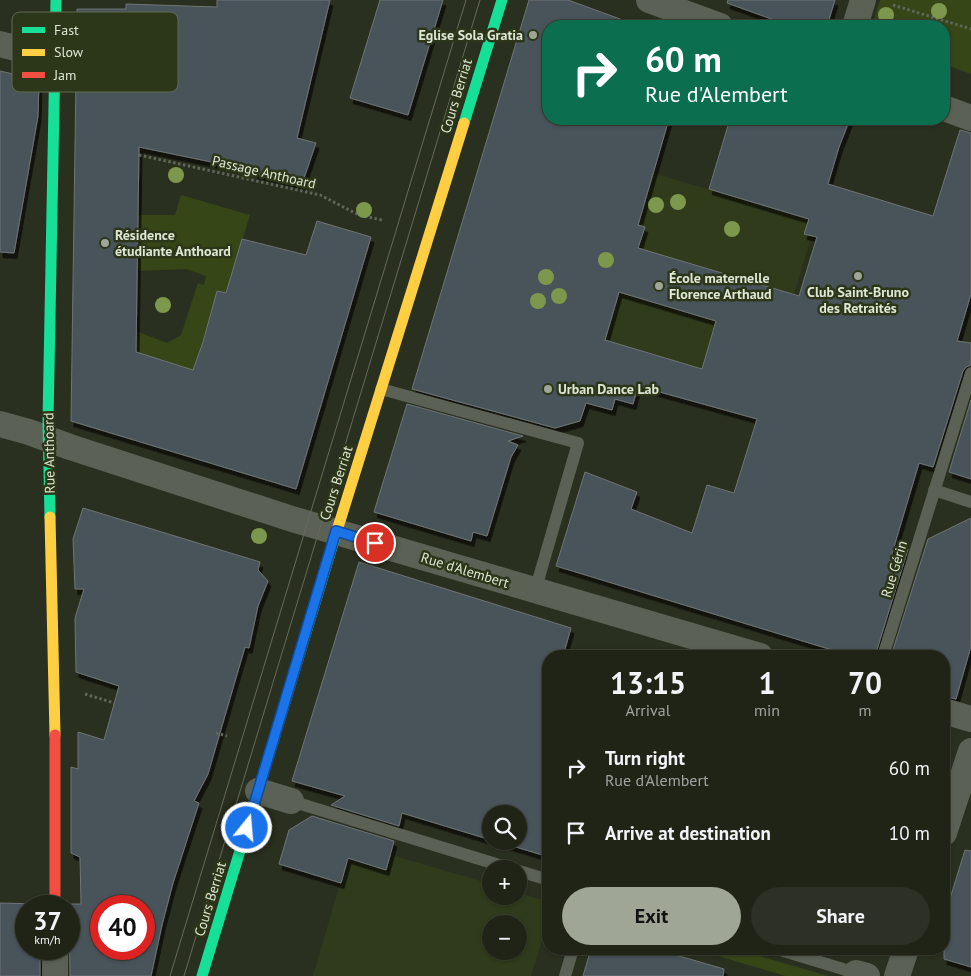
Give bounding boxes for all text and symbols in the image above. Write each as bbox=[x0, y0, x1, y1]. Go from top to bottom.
legend bbox=[12, 12, 178, 92]
text: Fast bbox=[54, 21, 79, 39]
place label: Eglise Sola Gratia bbox=[418, 26, 523, 44]
marker: Eglise Sola Gratia bbox=[527, 29, 539, 41]
text: 60 m bbox=[645, 36, 722, 82]
icon: right bbox=[562, 40, 627, 105]
text: Slow bbox=[54, 43, 84, 61]
street label: Cours Berriat bbox=[436, 56, 476, 136]
text: Jam bbox=[53, 66, 76, 84]
text: Rue d'Alembert bbox=[645, 80, 788, 108]
street label: Passage Anthoard bbox=[210, 151, 318, 193]
place label: Résidence étudiante Anthoard bbox=[115, 226, 231, 260]
marker: Résidence étudiante Anthoard bbox=[99, 237, 111, 249]
place label: École maternelle Florence Arthaud bbox=[669, 269, 772, 303]
marker: Club Saint-Bruno des Retraités bbox=[852, 270, 864, 282]
marker: École maternelle Florence Arthaud bbox=[653, 280, 665, 292]
place label: Club Saint-Bruno des Retraités bbox=[807, 283, 909, 317]
place label: Urban Dance Lab bbox=[558, 380, 660, 398]
marker: Urban Dance Lab bbox=[542, 383, 554, 395]
street label: Rue Anthoard bbox=[39, 412, 59, 494]
street label: Cours Berriat bbox=[316, 443, 357, 522]
pin bbox=[354, 522, 396, 564]
icon: arrive bbox=[361, 529, 389, 557]
street label: Rue Gérin bbox=[877, 538, 911, 600]
street label: Rue d'Alembert bbox=[419, 548, 511, 592]
text: 13:15 bbox=[610, 663, 686, 702]
text: 1 bbox=[759, 663, 776, 702]
text: 70 bbox=[848, 663, 882, 702]
text: Arrival bbox=[626, 700, 670, 720]
text: min bbox=[754, 700, 780, 720]
text: m bbox=[859, 700, 872, 720]
text: Turn right bbox=[605, 746, 685, 770]
icon: right bbox=[562, 754, 590, 782]
text: 60 m bbox=[889, 756, 930, 780]
text: Rue d'Alembert bbox=[605, 770, 709, 790]
position arrow bbox=[220, 801, 272, 853]
map controls bbox=[482, 805, 527, 960]
button: search bbox=[482, 805, 527, 850]
icon: arrive bbox=[562, 819, 590, 847]
text: Arrive at destination bbox=[605, 821, 771, 845]
text: 10 m bbox=[889, 821, 930, 845]
street label: Cours Berriat bbox=[190, 859, 230, 939]
button: + bbox=[482, 860, 527, 905]
button: Exit bbox=[562, 887, 741, 945]
button: Share bbox=[751, 887, 930, 945]
speed limit sign: 40 bbox=[90, 895, 155, 960]
text: 37 bbox=[33, 905, 62, 937]
button: − bbox=[482, 915, 527, 960]
text: km/h bbox=[34, 932, 61, 947]

